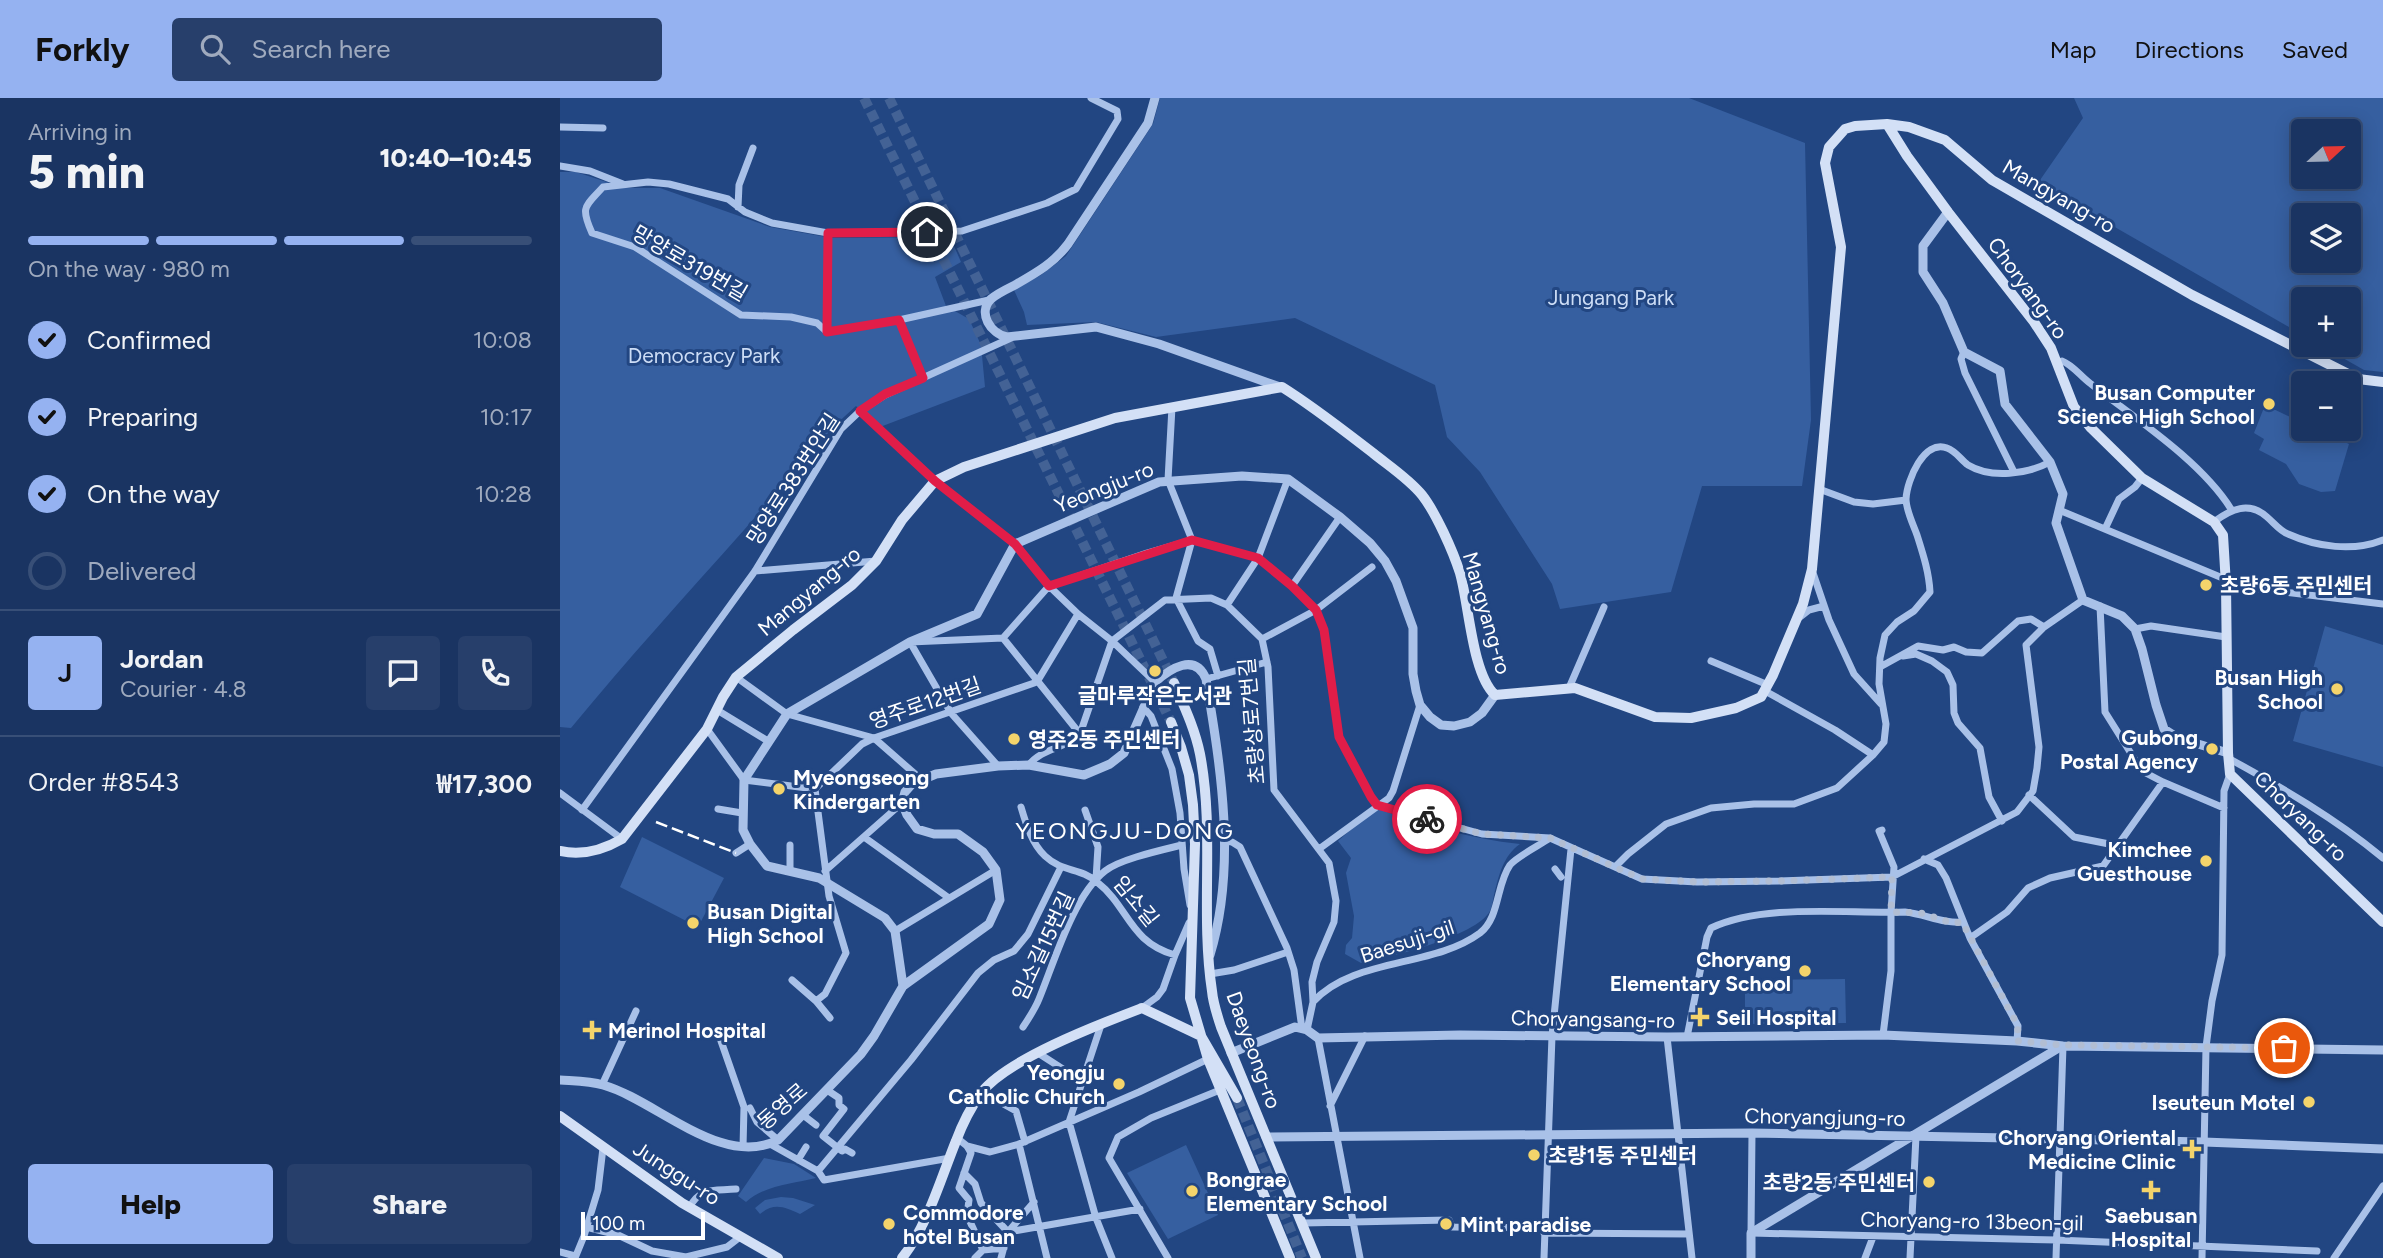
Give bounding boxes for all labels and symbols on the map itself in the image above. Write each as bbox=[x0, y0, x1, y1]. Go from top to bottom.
north arrow bbox=[2291, 119, 2361, 189]
street label: Mangyang-ro bbox=[1998, 154, 2120, 238]
pin bbox=[897, 202, 957, 262]
street label: 망양로319번길 bbox=[628, 220, 752, 306]
street label: Choryang-ro bbox=[1983, 232, 2073, 344]
park label: Jungang Park bbox=[1548, 285, 1675, 310]
park label: Democracy Park bbox=[628, 343, 781, 368]
place label: Busan Computer Science High School bbox=[2057, 380, 2255, 429]
marker: Busan Computer Science High School bbox=[2261, 396, 2277, 412]
street label: 망양로383번안길 bbox=[741, 409, 845, 549]
street label: Yeongju-ro bbox=[1051, 456, 1157, 518]
street label: Mangyang-ro bbox=[753, 541, 865, 641]
street label: Mangyang-ro bbox=[1458, 549, 1516, 677]
place label: 초량6동 주민센터 bbox=[2220, 573, 2372, 598]
marker: 초량6동 주민센터 bbox=[2198, 577, 2214, 593]
street label: 초량상로7번길 bbox=[1234, 657, 1270, 785]
marker: 글마루작은도서관 bbox=[1147, 663, 1163, 679]
place label: Busan High School bbox=[2214, 665, 2323, 714]
street label: 영주로12번길 bbox=[866, 672, 984, 734]
marker: Busan High School bbox=[2329, 681, 2345, 697]
place label: 글마루작은도서관 bbox=[1078, 683, 1232, 708]
place label: Gubong Postal Agency bbox=[2060, 725, 2199, 774]
place label: 영주2동 주민센터 bbox=[1028, 727, 1180, 752]
marker: 영주2동 주민센터 bbox=[1006, 731, 1022, 747]
marker: Gubong Postal Agency bbox=[2204, 741, 2220, 757]
place label: Myeongseong Kindergarten bbox=[793, 765, 929, 814]
street label: Choryang-ro bbox=[2249, 765, 2353, 867]
marker: Myeongseong Kindergarten bbox=[771, 781, 787, 797]
courier bbox=[1392, 784, 1462, 854]
district label: YEONGJU-DONG bbox=[1015, 816, 1235, 845]
place label: Kimchee Guesthouse bbox=[2077, 837, 2192, 886]
marker: Kimchee Guesthouse bbox=[2198, 853, 2214, 869]
street label: 임소길 bbox=[1108, 871, 1164, 931]
street label: 임소길15번길 bbox=[1007, 888, 1079, 1004]
place label: Busan Digital High School bbox=[707, 899, 833, 948]
street label: Baesuji-gil bbox=[1357, 914, 1457, 968]
marker: Busan Digital High School bbox=[685, 915, 701, 931]
place label: Choryang Elementary School bbox=[1610, 947, 1791, 996]
marker: Choryang Elementary School bbox=[1797, 963, 1813, 979]
street label: Daeyeong-ro bbox=[1221, 988, 1287, 1112]
street label: Choryangsang-ro bbox=[1511, 1005, 1675, 1033]
place label: Seil Hospital bbox=[1716, 1005, 1837, 1030]
marker: Seil Hospital bbox=[1690, 1007, 1710, 1027]
place label: Merinol Hospital bbox=[608, 1018, 766, 1043]
pin bbox=[2254, 1018, 2314, 1078]
marker: Merinol Hospital bbox=[582, 1020, 602, 1040]
place label: Yeongju Catholic Church bbox=[948, 1060, 1105, 1109]
marker: Yeongju Catholic Church bbox=[1111, 1076, 1127, 1092]
street label: 동영로 bbox=[752, 1078, 812, 1134]
place label: Iseuteun Motel bbox=[2152, 1090, 2295, 1115]
marker: Iseuteun Motel bbox=[2301, 1094, 2317, 1110]
street label: Choryangjung-ro bbox=[1744, 1103, 1906, 1131]
place label: Choryang Oriental Medicine Clinic bbox=[1998, 1125, 2177, 1174]
street label: Junggu-ro bbox=[629, 1136, 725, 1210]
marker: Choryang Oriental Medicine Clinic bbox=[2182, 1139, 2202, 1159]
place label: 초량1동 주민센터 bbox=[1548, 1143, 1697, 1168]
marker: 초량1동 주민센터 bbox=[1526, 1147, 1542, 1163]
place label: Bongrae Elementary School bbox=[1206, 1167, 1387, 1216]
place label: 초량2동 주민센터 bbox=[1763, 1170, 1915, 1195]
marker: 초량2동 주민센터 bbox=[1921, 1174, 1937, 1190]
marker: Saebusan Hospital bbox=[2141, 1180, 2161, 1200]
marker: Bongrae Elementary School bbox=[1184, 1183, 1200, 1199]
place label: Commodore hotel Busan bbox=[903, 1200, 1024, 1249]
place label: Saebusan Hospital bbox=[2105, 1203, 2197, 1252]
street label: Choryang-ro 13beon-gil bbox=[1860, 1207, 2084, 1235]
scale bar bbox=[581, 1209, 705, 1241]
place label: Mint paradise bbox=[1460, 1212, 1592, 1237]
marker: Commodore hotel Busan bbox=[881, 1216, 897, 1232]
marker: Mint paradise bbox=[1438, 1216, 1454, 1232]

